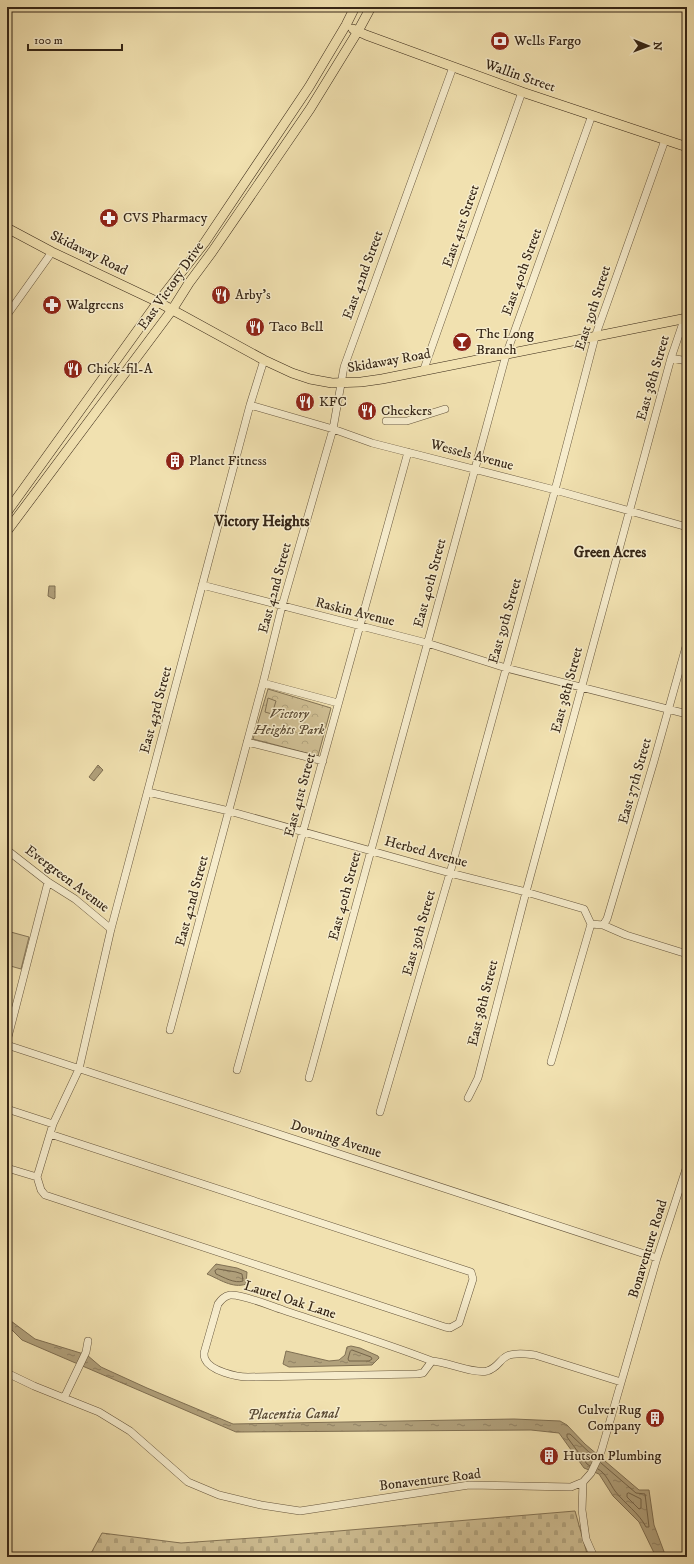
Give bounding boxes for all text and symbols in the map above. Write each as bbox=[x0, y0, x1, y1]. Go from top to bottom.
scale bar bbox=[28, 26, 122, 52]
north arrow bbox=[628, 26, 668, 66]
bank icon: Wells Fargo bbox=[489, 30, 511, 52]
place label: Wells Fargo bbox=[513, 32, 581, 50]
text: 100 m bbox=[34, 33, 63, 48]
text: N bbox=[650, 42, 664, 51]
street label: Wallin Street bbox=[481, 55, 558, 97]
street label: East 41st Street bbox=[438, 182, 484, 270]
pharmacy icon: CVS Pharmacy bbox=[98, 207, 120, 229]
place label: CVS Pharmacy bbox=[123, 209, 208, 227]
street label: East 40th Street bbox=[498, 225, 546, 318]
street label: Skidaway Road bbox=[47, 226, 131, 280]
street label: East 42nd Street bbox=[339, 228, 388, 322]
street label: East Victory Drive bbox=[134, 238, 208, 334]
street label: East 39th Street bbox=[571, 263, 615, 353]
restaurant icon: Arby's bbox=[210, 284, 232, 306]
place label: Arby's bbox=[235, 286, 271, 304]
pharmacy icon: Walgreens bbox=[41, 294, 63, 316]
place label: Walgreens bbox=[65, 296, 124, 314]
restaurant icon: Taco Bell bbox=[244, 316, 266, 338]
place label: Taco Bell bbox=[269, 318, 324, 336]
place label: The Long Branch bbox=[476, 325, 534, 359]
bar icon: The Long Branch bbox=[451, 331, 473, 353]
street label: East 38th Street bbox=[632, 333, 674, 423]
street label: Skidaway Road bbox=[346, 345, 432, 377]
restaurant icon: Chick-fil-A bbox=[62, 358, 84, 380]
place label: Chick-fil-A bbox=[87, 360, 154, 378]
restaurant icon: KFC bbox=[294, 391, 316, 413]
place label: KFC bbox=[319, 393, 347, 411]
restaurant icon: Checkers bbox=[356, 400, 378, 422]
place label: Checkers bbox=[381, 402, 432, 420]
street label: Wessels Avenue bbox=[427, 435, 516, 475]
building icon: Planet Fitness bbox=[164, 450, 186, 472]
place label: Planet Fitness bbox=[189, 452, 267, 470]
district label: Victory Heights bbox=[213, 512, 310, 531]
street label: East 40th Street bbox=[409, 536, 451, 630]
street label: East 42nd Street bbox=[254, 540, 296, 635]
district label: Green Acres bbox=[574, 543, 646, 562]
street label: East 39th Street bbox=[484, 576, 526, 666]
street label: Raskin Avenue bbox=[313, 593, 397, 631]
street label: East 38th Street bbox=[547, 645, 587, 735]
street label: East 43rd Street bbox=[136, 664, 176, 756]
park label: Victory Heights Park bbox=[253, 705, 325, 739]
street label: East 37th Street bbox=[614, 735, 656, 826]
street label: East 41st Street bbox=[280, 750, 320, 839]
street label: Herbed Avenue bbox=[382, 832, 470, 872]
street label: Evergreen Avenue bbox=[21, 841, 113, 917]
street label: East 40th Street bbox=[324, 849, 366, 943]
street label: East 42nd Street bbox=[171, 853, 213, 948]
street label: East 39th Street bbox=[398, 888, 440, 978]
street label: East 38th Street bbox=[464, 958, 503, 1048]
street label: Downing Avenue bbox=[288, 1116, 384, 1162]
street label: Bonaventure Road bbox=[624, 1197, 672, 1301]
street label: Laurel Oak Lane bbox=[242, 1277, 339, 1323]
place label: Culver Rug Company bbox=[578, 1401, 641, 1435]
water label: Placentia Canal bbox=[247, 1404, 341, 1424]
building icon: Culver Rug Company bbox=[644, 1407, 666, 1429]
building icon: Hutson Plumbing bbox=[538, 1445, 560, 1467]
place label: Hutson Plumbing bbox=[563, 1447, 662, 1465]
street label: Bonaventure Road bbox=[378, 1465, 482, 1495]

